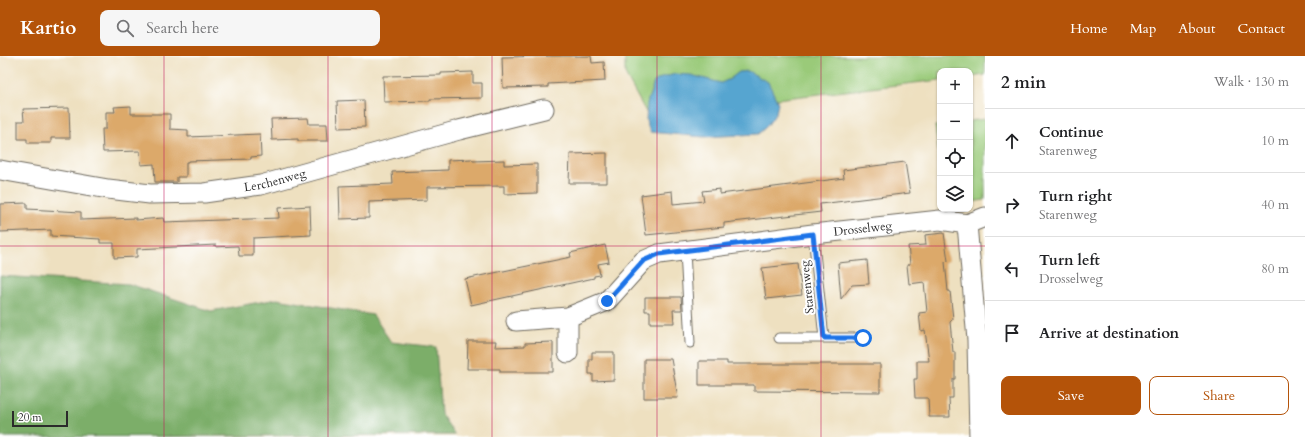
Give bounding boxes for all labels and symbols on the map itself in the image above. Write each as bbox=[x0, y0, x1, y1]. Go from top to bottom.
street label: Lerchenweg bbox=[243, 165, 308, 195]
street label: Drosselweg bbox=[833, 217, 893, 240]
street label: Starenweg bbox=[796, 259, 818, 314]
route end bbox=[598, 292, 616, 310]
route start bbox=[854, 329, 872, 347]
scale bar bbox=[12, 409, 68, 428]

